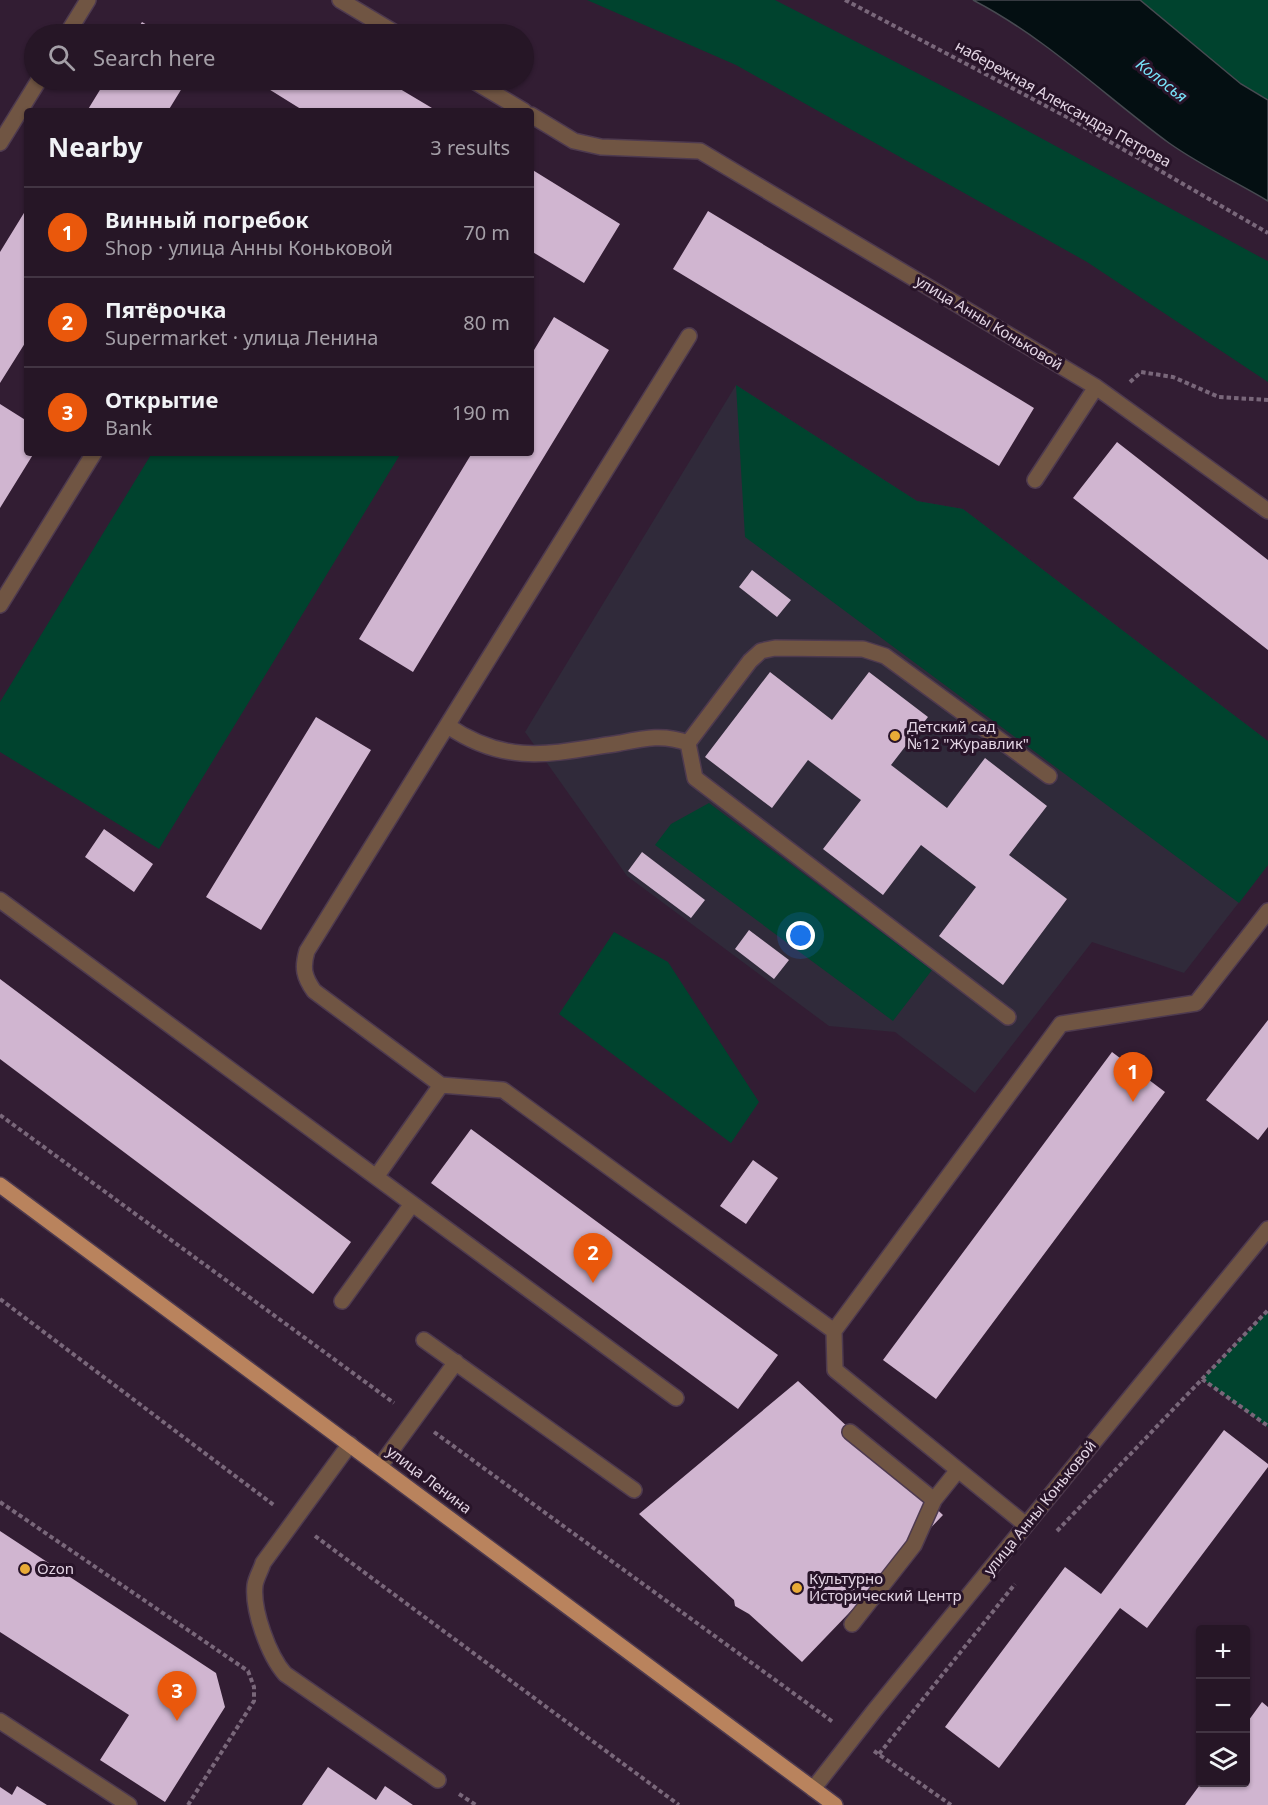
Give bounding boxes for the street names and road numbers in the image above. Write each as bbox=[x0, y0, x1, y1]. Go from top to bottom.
street label: набережная Александра Петрова bbox=[952, 35, 1175, 171]
street label: улица Анны Коньковой bbox=[912, 270, 1067, 374]
street label: улица Анны Коньковой bbox=[978, 1436, 1100, 1579]
street label: улица Ленина bbox=[383, 1441, 476, 1518]

